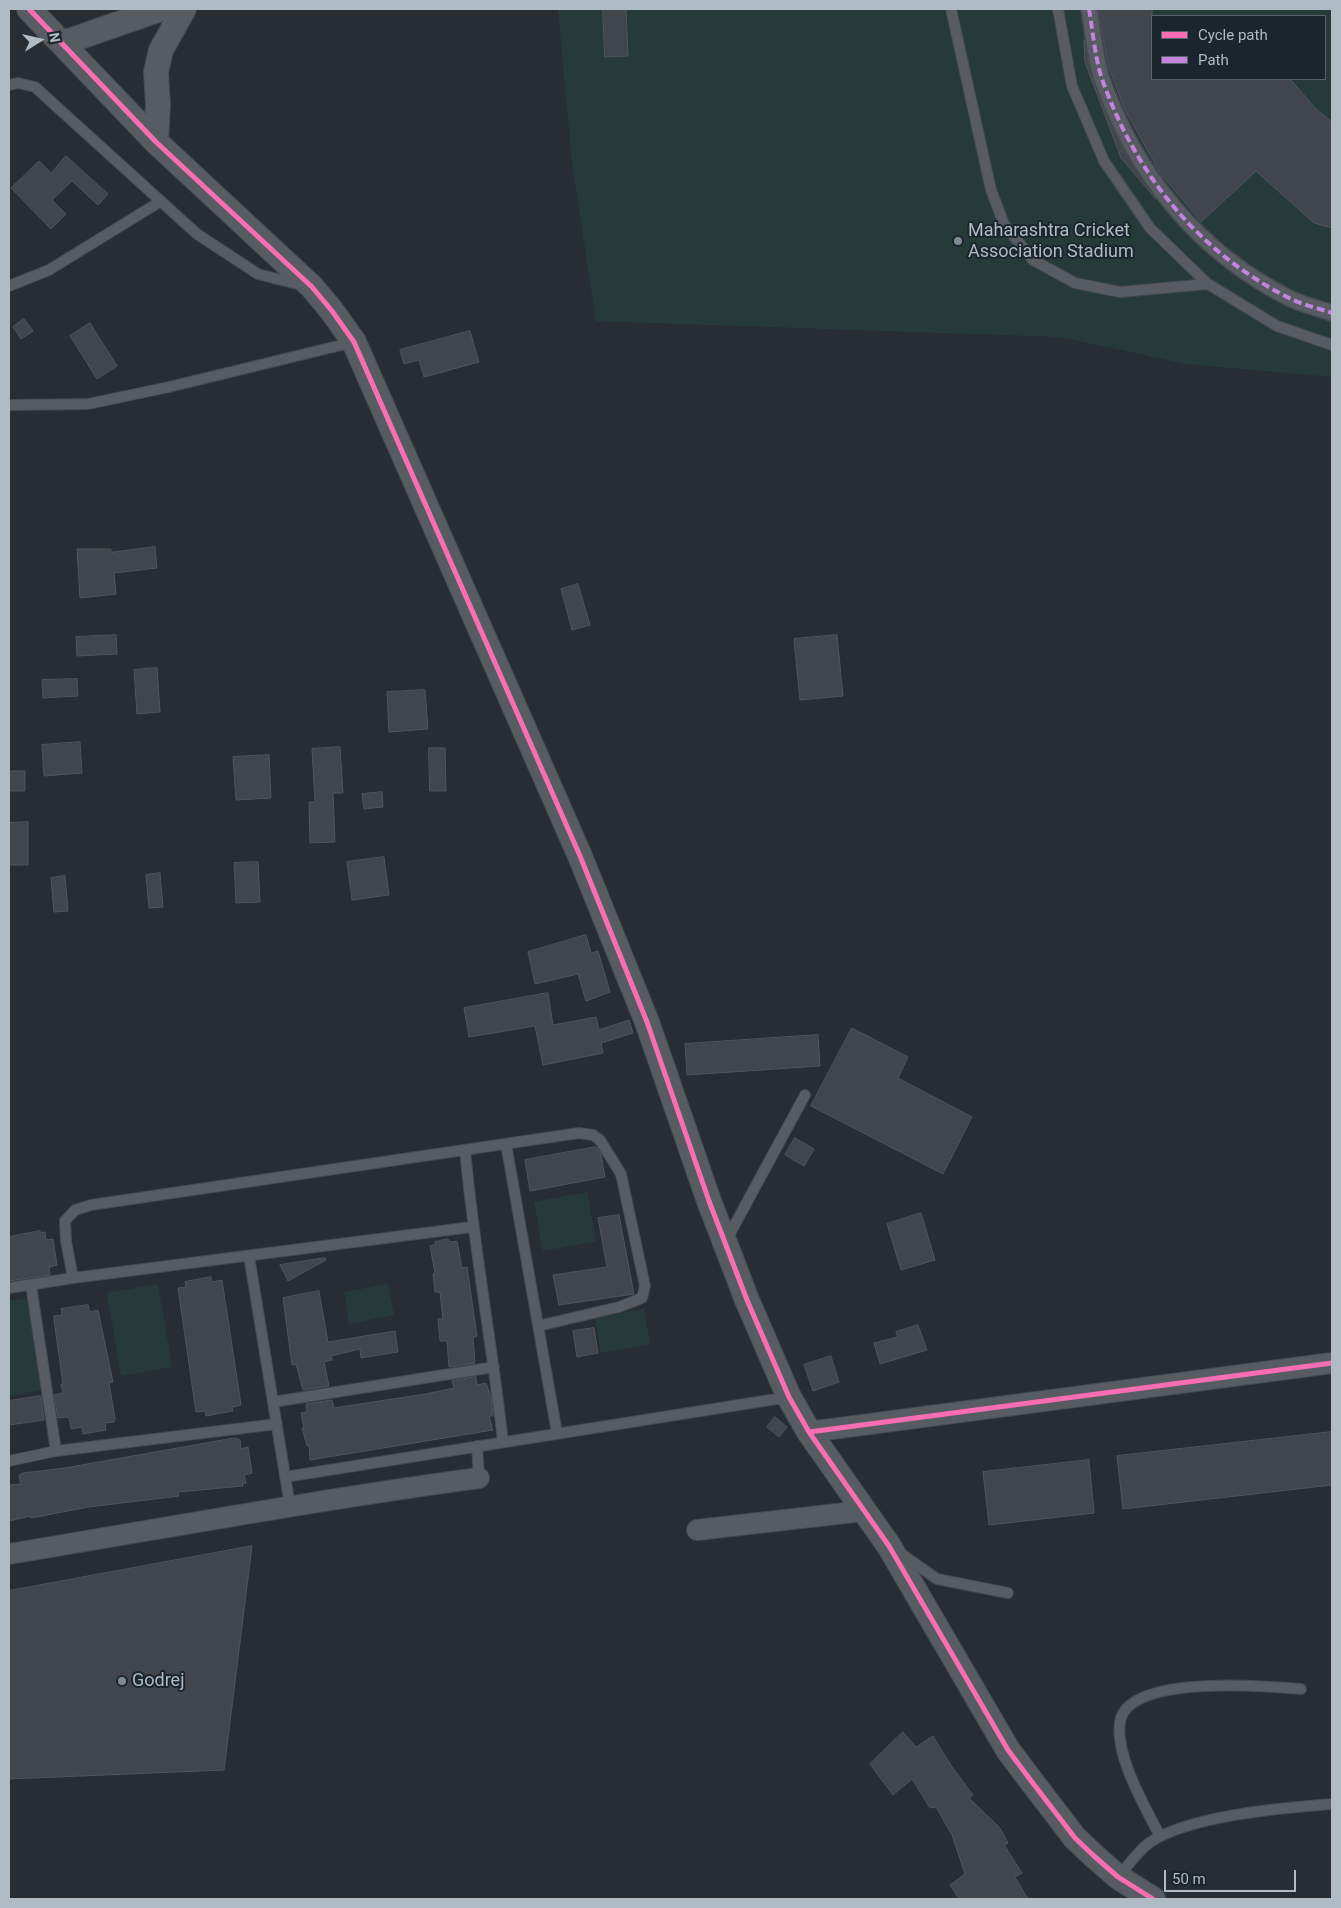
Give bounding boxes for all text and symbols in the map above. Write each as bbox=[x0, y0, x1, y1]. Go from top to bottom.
north arrow bbox=[15, 15, 65, 65]
legend bbox=[1151, 15, 1326, 80]
text: Cycle path bbox=[1198, 26, 1268, 44]
text: N bbox=[46, 31, 64, 44]
text: Path bbox=[1198, 51, 1229, 69]
place label: Maharashtra Cricket Association Stadium bbox=[968, 220, 1134, 262]
marker: Maharashtra Cricket Association Stadium bbox=[952, 235, 964, 247]
place label: Godrej bbox=[132, 1670, 184, 1692]
marker: Godrej bbox=[116, 1675, 128, 1687]
scale bar bbox=[1166, 1860, 1298, 1892]
text: 50 m bbox=[1172, 1870, 1206, 1888]

